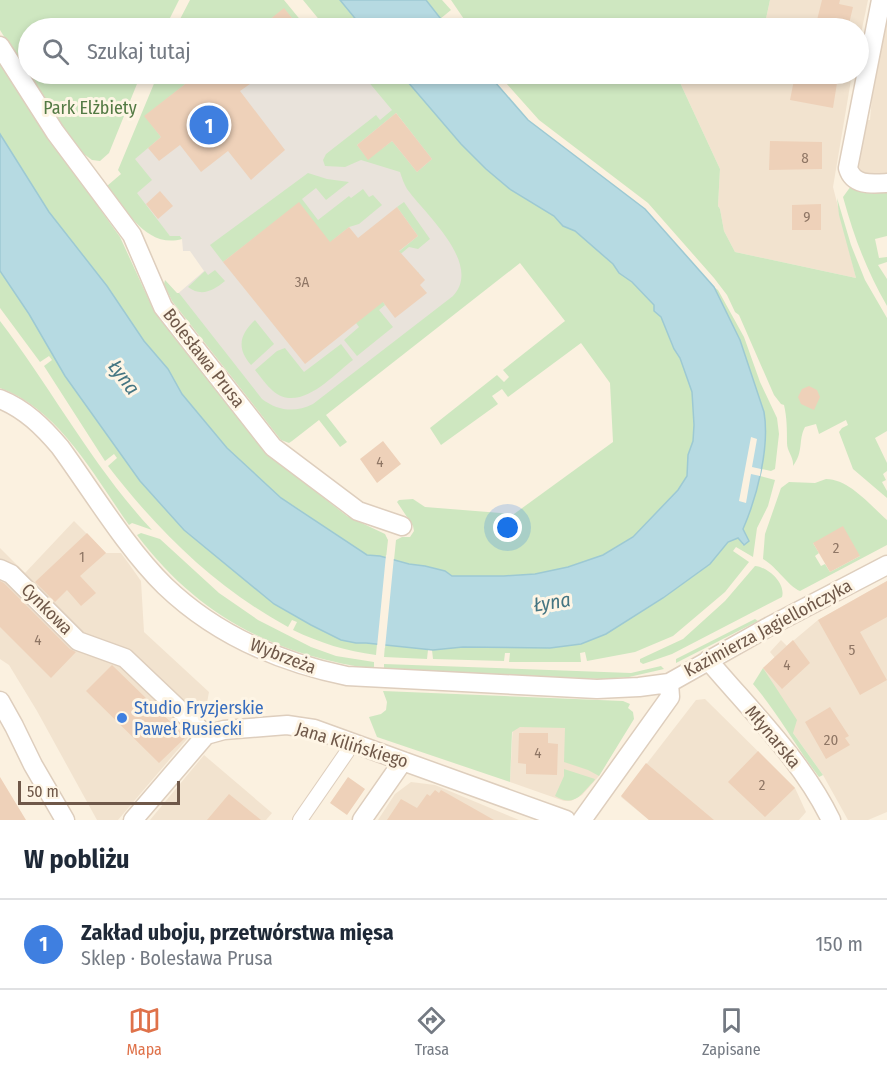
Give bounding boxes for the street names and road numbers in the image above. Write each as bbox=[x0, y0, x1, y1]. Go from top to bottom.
street label: Bolesława Prusa bbox=[158, 304, 250, 412]
street label: Kazimierza Jagiellończyka bbox=[680, 574, 856, 682]
street label: Cynkowa bbox=[17, 579, 77, 639]
street label: Wybrzeża bbox=[247, 633, 319, 679]
street label: Młynarska bbox=[740, 701, 806, 773]
street label: Jana Kilińskiego bbox=[293, 717, 411, 773]

